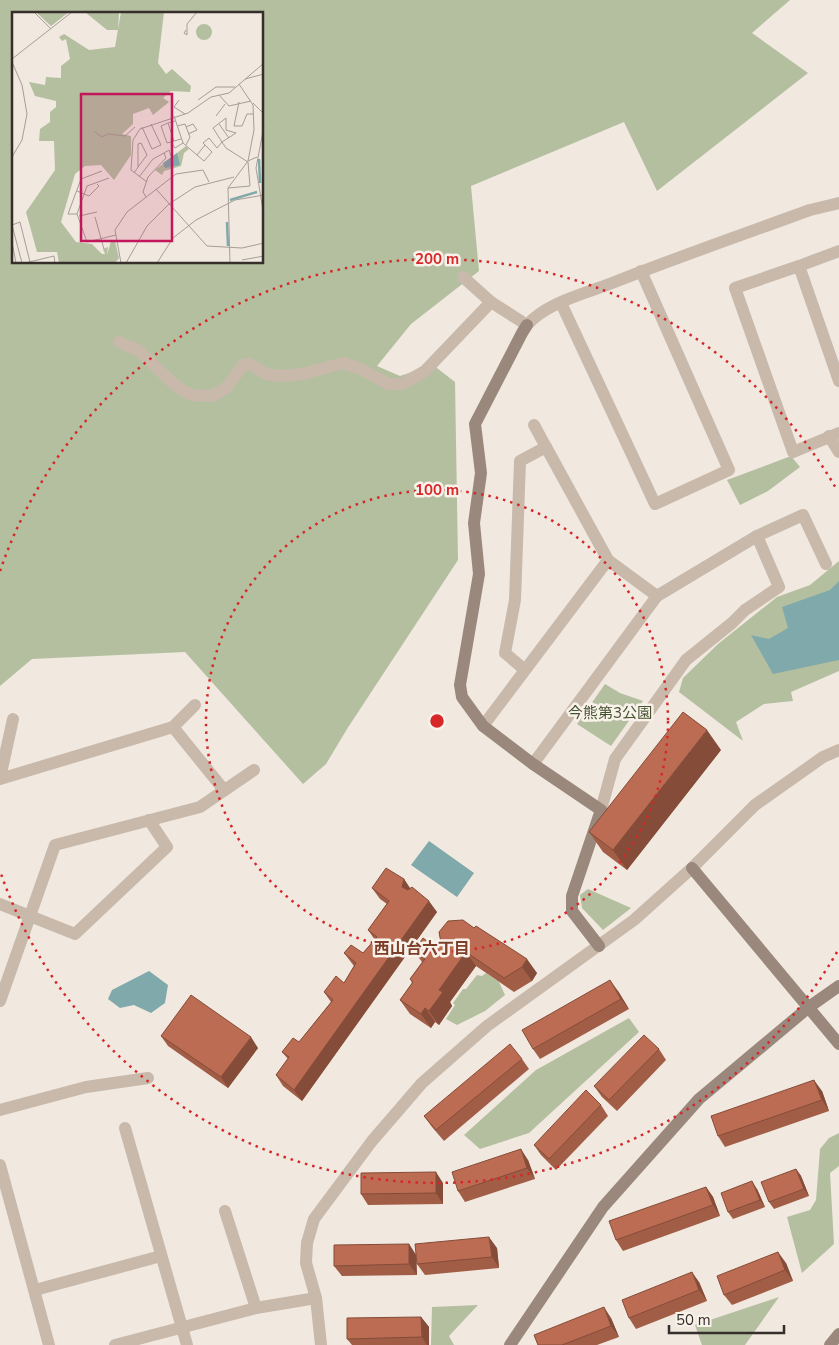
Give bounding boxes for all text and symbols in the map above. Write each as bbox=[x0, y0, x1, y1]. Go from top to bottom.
inset map bbox=[12, 12, 264, 264]
text: 200 m bbox=[415, 249, 459, 269]
text: 100 m bbox=[415, 480, 459, 500]
park label: 今熊第3公園 bbox=[568, 703, 652, 723]
centre of rings bbox=[428, 712, 446, 730]
district label: 西山台六丁目 bbox=[374, 938, 470, 960]
scale bar bbox=[669, 1302, 784, 1334]
text: 50 m bbox=[676, 1310, 711, 1330]

